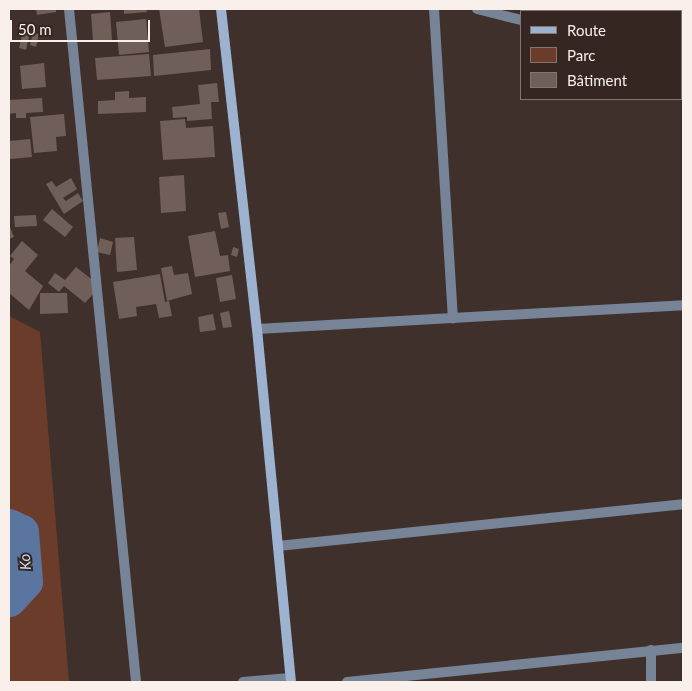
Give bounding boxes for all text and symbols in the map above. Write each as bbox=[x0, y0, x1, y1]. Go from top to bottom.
scale bar bbox=[12, 10, 152, 42]
legend bbox=[520, 10, 682, 100]
text: 50 m bbox=[18, 20, 52, 38]
text: Route bbox=[567, 21, 606, 39]
text: Parc bbox=[567, 46, 596, 64]
text: Bâtiment bbox=[567, 71, 627, 89]
water label: Ko bbox=[15, 553, 35, 571]

